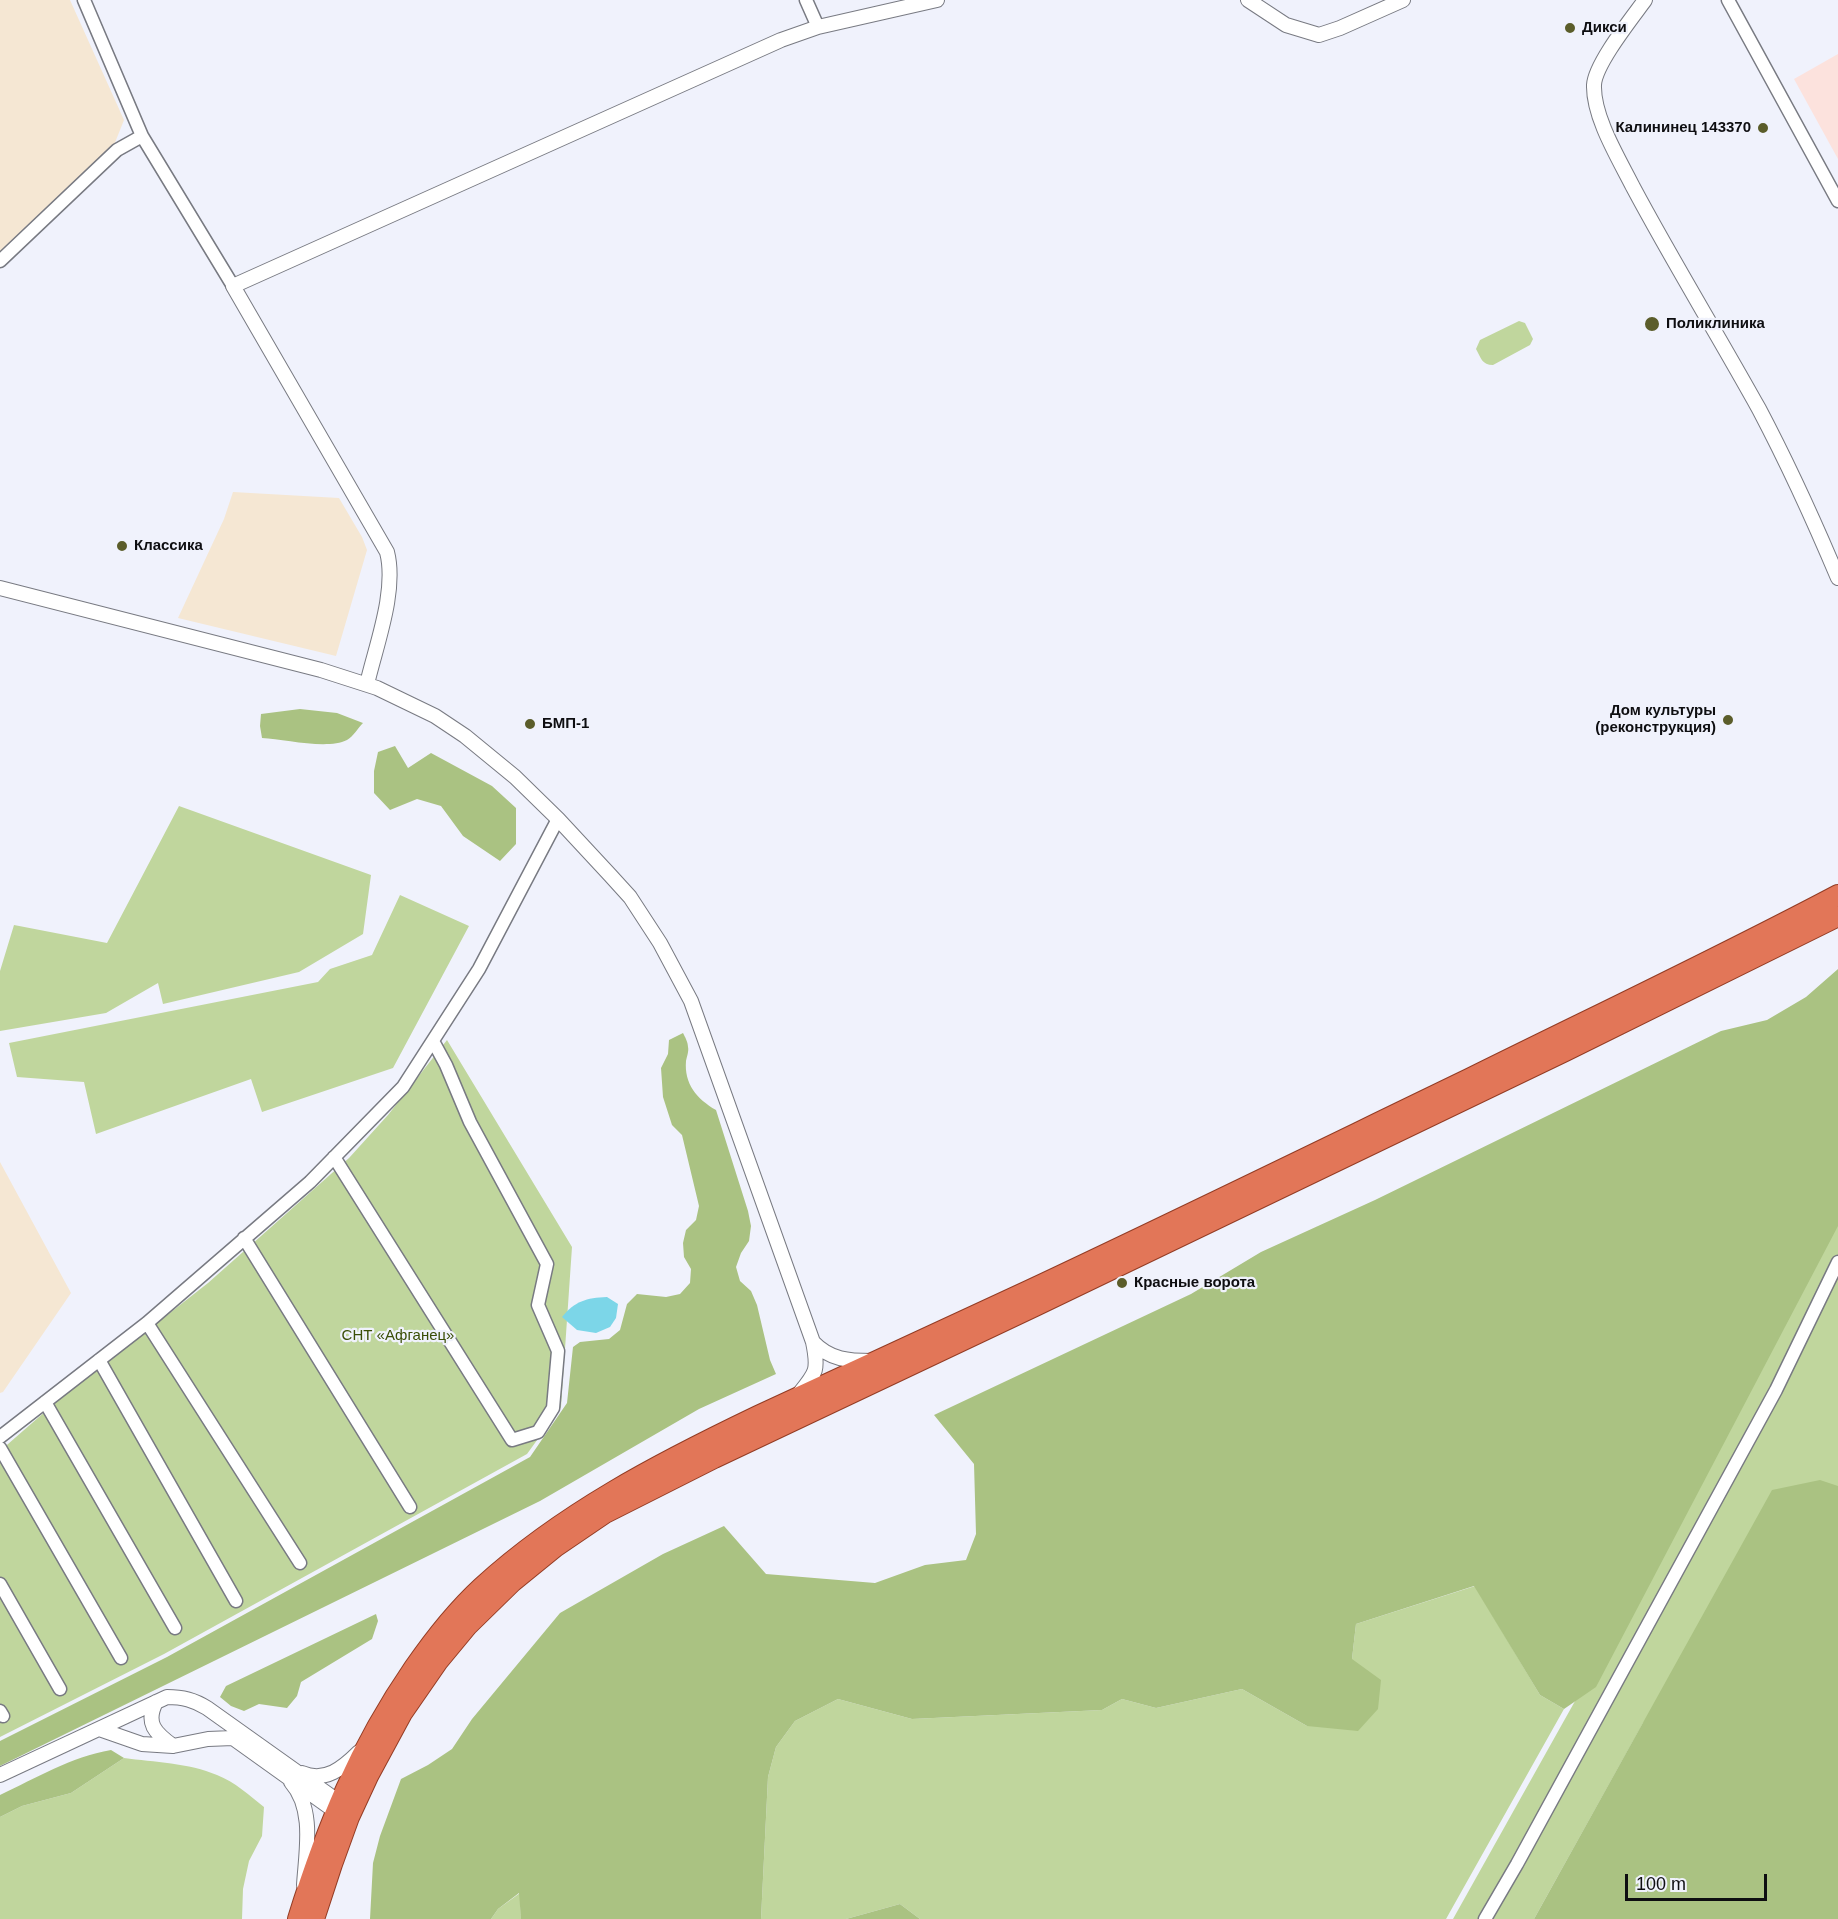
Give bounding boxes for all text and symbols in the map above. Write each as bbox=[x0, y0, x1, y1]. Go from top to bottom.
place label: Дикси bbox=[1582, 19, 1627, 37]
marker: Дикси bbox=[1563, 21, 1577, 35]
place label: Калининец 143370 bbox=[1615, 119, 1751, 137]
marker: Калининец 143370 bbox=[1756, 121, 1770, 135]
marker: Поликлиника bbox=[1643, 315, 1661, 333]
place label: Поликлиника bbox=[1666, 315, 1765, 333]
place label: Классика bbox=[134, 537, 203, 555]
marker: Классика bbox=[115, 539, 129, 553]
place label: Дом культуры (реконструкция) bbox=[1595, 702, 1716, 737]
marker: Дом культуры (реконструкция) bbox=[1721, 713, 1735, 727]
place label: БМП-1 bbox=[542, 715, 589, 733]
marker: БМП-1 bbox=[523, 717, 537, 731]
place label: Красные ворота bbox=[1134, 1274, 1255, 1292]
marker: Красные ворота bbox=[1115, 1276, 1129, 1290]
park label: СНТ «Афганец» bbox=[342, 1327, 454, 1345]
scale bar bbox=[1628, 1862, 1770, 1900]
text: 100 m bbox=[1636, 1874, 1686, 1894]

